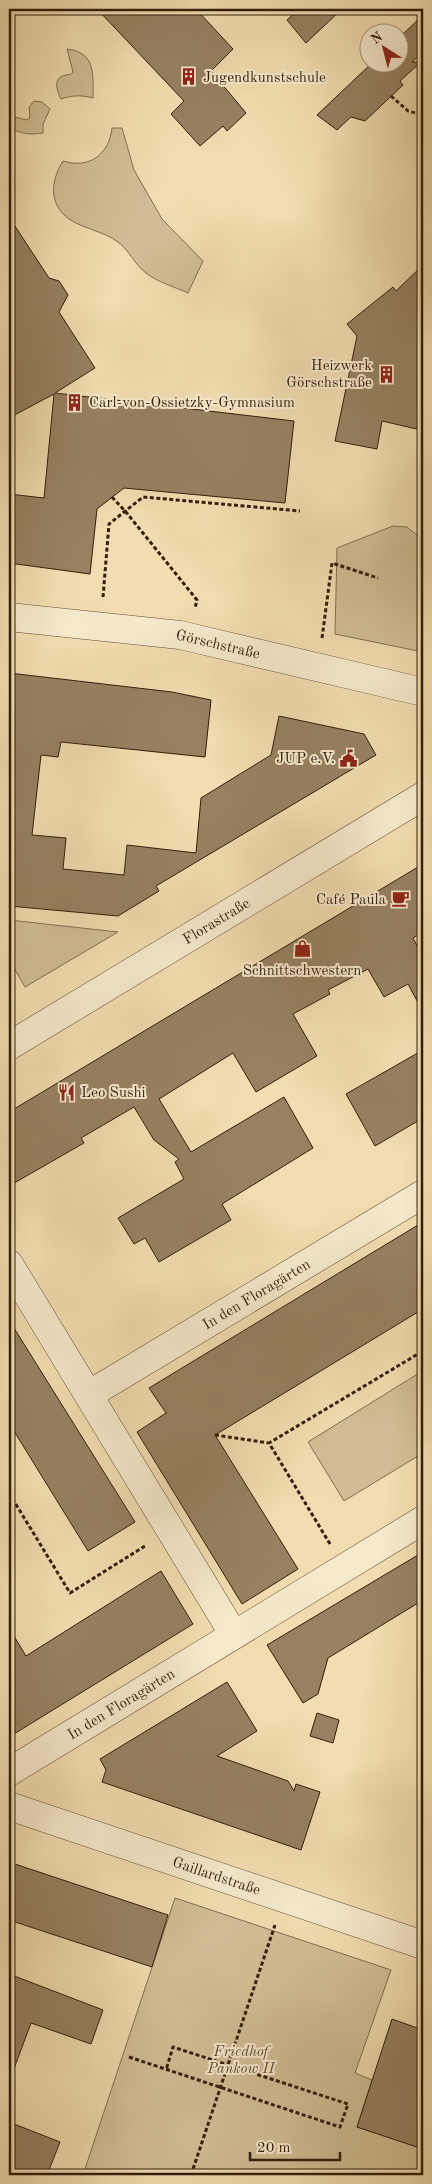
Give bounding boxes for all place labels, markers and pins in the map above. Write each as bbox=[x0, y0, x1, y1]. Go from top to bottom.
building icon: Jugendkunstschule bbox=[179, 67, 199, 87]
place label: Jugendkunstschule bbox=[203, 71, 326, 86]
place label: Heizwerk Görschstraße bbox=[286, 359, 372, 391]
building icon: Heizwerk Görschstraße bbox=[376, 364, 396, 384]
building icon: Carl-von-Ossietzky-Gymnasium bbox=[65, 392, 85, 412]
place label: Carl-von-Ossietzky-Gymnasium bbox=[89, 396, 295, 411]
public building icon: JUP e.V. bbox=[339, 748, 359, 768]
place label: JUP e.V. bbox=[276, 752, 335, 767]
cafe icon: Café Paula bbox=[390, 889, 410, 909]
place label: Café Paula bbox=[316, 893, 387, 908]
shop icon: Schnittschwestern bbox=[292, 939, 312, 959]
place label: Schnittschwestern bbox=[243, 964, 361, 979]
restaurant icon: Leo Sushi bbox=[57, 1082, 77, 1102]
place label: Leo Sushi bbox=[81, 1086, 146, 1101]

